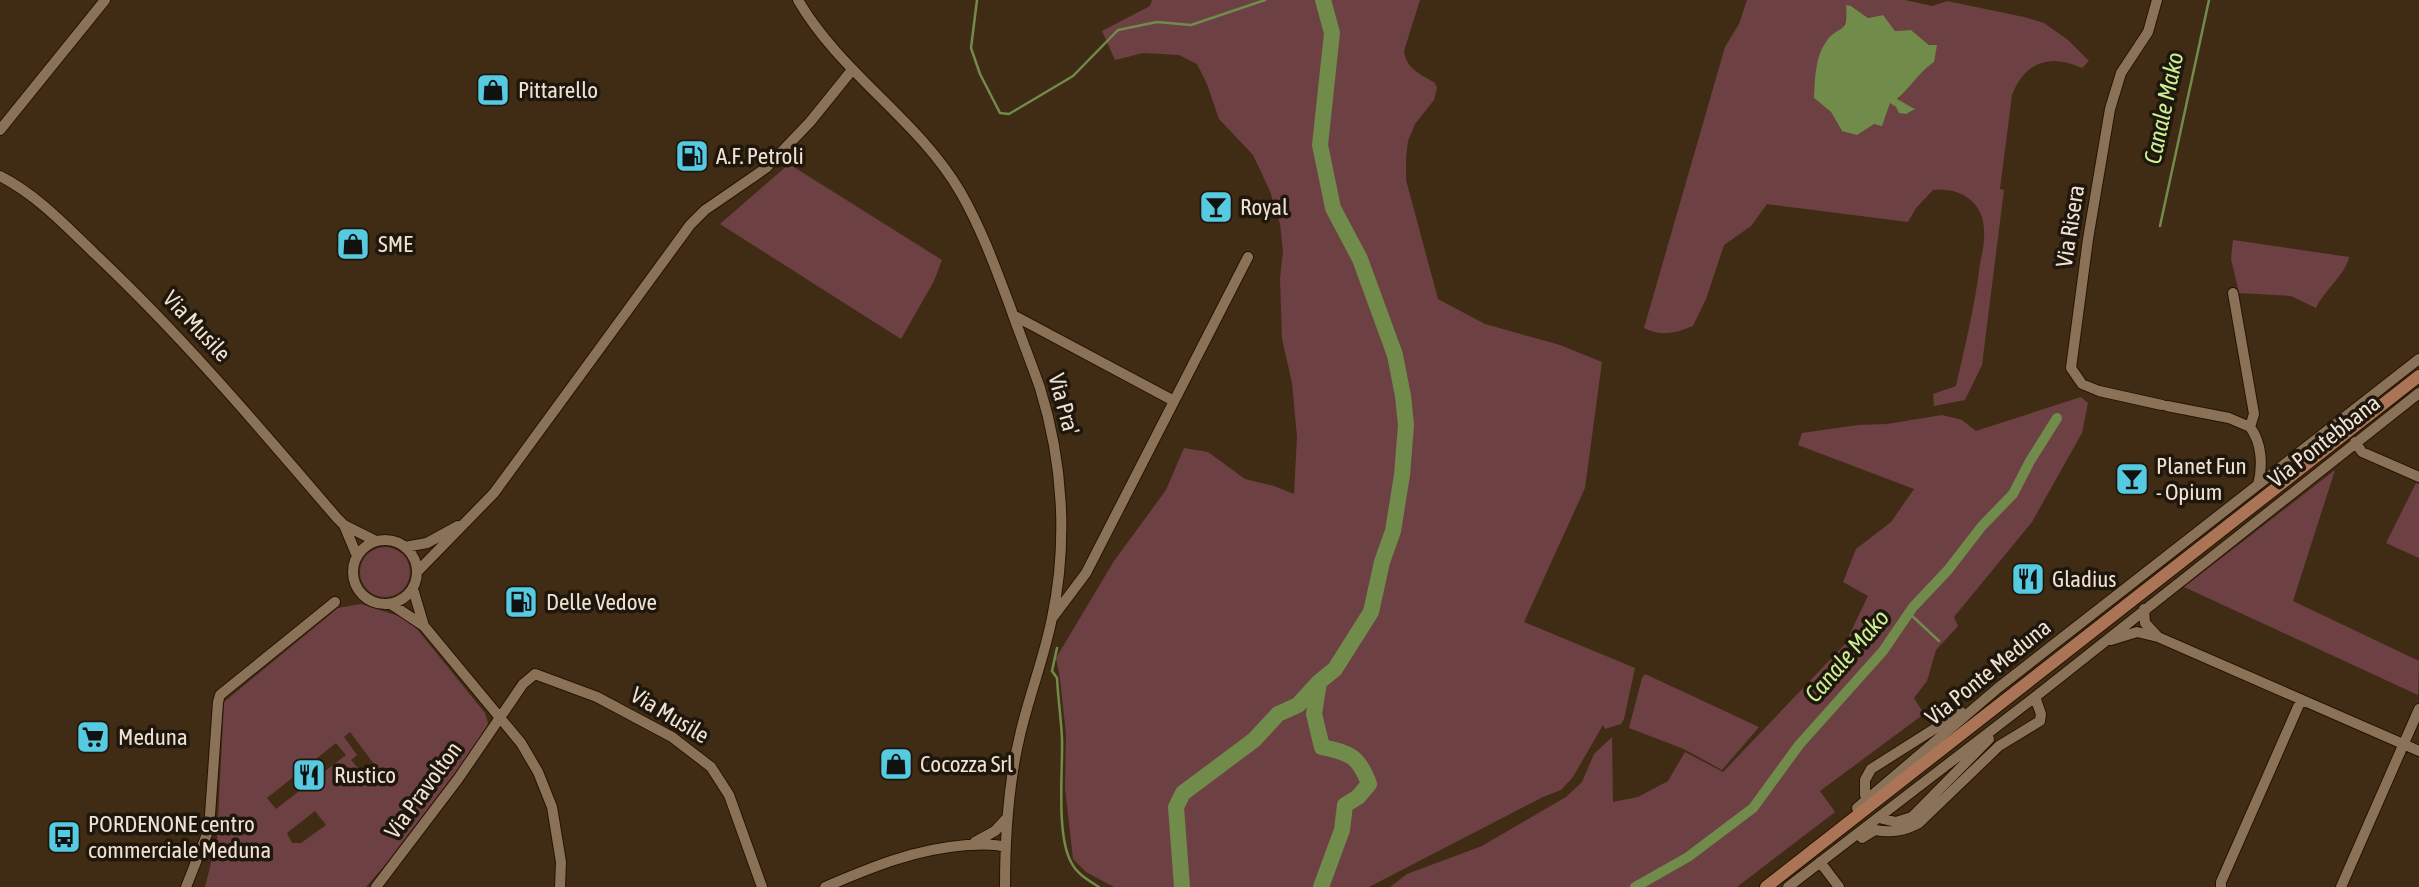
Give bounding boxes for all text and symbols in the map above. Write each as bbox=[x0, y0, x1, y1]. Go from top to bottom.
water label: Canale Mako bbox=[2139, 50, 2189, 166]
shop icon: Pittarello bbox=[474, 71, 512, 109]
place label: Pittarello bbox=[518, 77, 598, 103]
fuel station icon: A.F. Petroli bbox=[673, 137, 711, 175]
place label: A.F. Petroli bbox=[716, 143, 804, 169]
street label: Via Risera bbox=[2051, 183, 2089, 269]
bar icon: Royal bbox=[1197, 188, 1235, 226]
place label: Royal bbox=[1240, 194, 1288, 220]
shop icon: SME bbox=[334, 225, 372, 263]
place label: SME bbox=[378, 231, 413, 257]
street label: Via Musile bbox=[158, 285, 236, 367]
street label: Via Pra' bbox=[1043, 370, 1085, 438]
street label: Via Pontebbana bbox=[2263, 389, 2385, 493]
place label: Planet Fun - Opium bbox=[2156, 453, 2247, 505]
bar icon: Planet Fun - Opium bbox=[2113, 460, 2151, 498]
restaurant icon: Gladius bbox=[2009, 560, 2047, 598]
place label: Gladius bbox=[2052, 566, 2116, 592]
fuel station icon: Delle Vedove bbox=[502, 583, 540, 621]
place label: Delle Vedove bbox=[546, 589, 657, 615]
water label: Canale Mako bbox=[1799, 604, 1894, 707]
street label: Via Ponte Meduna bbox=[1920, 614, 2056, 730]
street label: Via Musile bbox=[626, 682, 714, 748]
supermarket icon: Meduna bbox=[74, 718, 112, 756]
place label: Meduna bbox=[118, 724, 188, 750]
street label: Via Pravolton bbox=[379, 737, 467, 843]
shop icon: Cocozza Srl bbox=[877, 745, 915, 783]
place label: Cocozza Srl bbox=[920, 751, 1013, 777]
restaurant icon: Rustico bbox=[290, 756, 328, 794]
place label: Rustico bbox=[334, 762, 396, 788]
place label: PORDENONE centro commerciale Meduna bbox=[88, 811, 271, 863]
bus stop icon: PORDENONE centro commerciale Meduna bbox=[45, 818, 83, 856]

